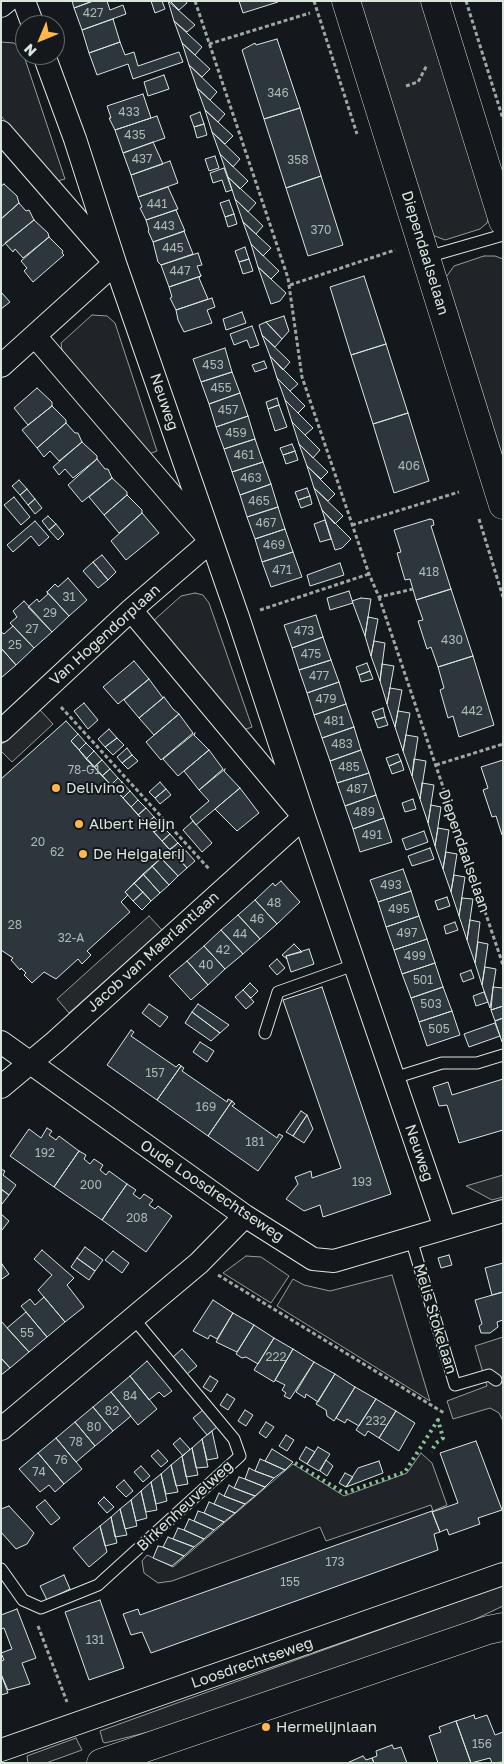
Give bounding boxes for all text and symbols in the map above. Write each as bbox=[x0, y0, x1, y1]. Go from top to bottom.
house number: 427 bbox=[83, 6, 103, 20]
north arrow bbox=[15, 15, 65, 65]
text: N bbox=[20, 40, 40, 60]
house number: 346 bbox=[267, 86, 289, 100]
house number: 433 bbox=[118, 105, 140, 119]
house number: 435 bbox=[124, 128, 146, 142]
house number: 437 bbox=[132, 152, 152, 166]
house number: 358 bbox=[287, 153, 309, 167]
street label: Diependaalselaan bbox=[398, 189, 452, 317]
house number: 441 bbox=[147, 197, 167, 211]
house number: 443 bbox=[153, 219, 175, 233]
house number: 370 bbox=[311, 223, 331, 237]
house number: 445 bbox=[162, 241, 184, 255]
house number: 447 bbox=[170, 264, 190, 278]
house number: 453 bbox=[202, 358, 224, 372]
street label: Neuweg bbox=[146, 371, 182, 433]
house number: 455 bbox=[210, 381, 232, 395]
house number: 457 bbox=[218, 403, 238, 417]
house number: 459 bbox=[225, 426, 247, 440]
house number: 461 bbox=[234, 448, 254, 462]
house number: 406 bbox=[398, 459, 420, 473]
house number: 463 bbox=[240, 471, 262, 485]
house number: 465 bbox=[248, 494, 270, 508]
house number: 467 bbox=[256, 516, 276, 530]
house number: 469 bbox=[263, 538, 285, 552]
house number: 471 bbox=[272, 563, 292, 577]
house number: 418 bbox=[419, 565, 439, 579]
street label: Van Hogendorplaan bbox=[46, 581, 164, 689]
house number: 31 bbox=[63, 590, 75, 604]
house number: 29 bbox=[43, 606, 57, 620]
house number: 27 bbox=[25, 622, 39, 636]
house number: 473 bbox=[294, 624, 314, 638]
house number: 430 bbox=[441, 633, 463, 647]
house number: 25 bbox=[8, 638, 22, 652]
house number: 475 bbox=[301, 647, 321, 661]
house number: 477 bbox=[309, 669, 329, 683]
house number: 479 bbox=[316, 692, 336, 706]
house number: 442 bbox=[461, 704, 483, 718]
house number: 481 bbox=[324, 714, 344, 728]
house number: 483 bbox=[331, 737, 353, 751]
house number: 485 bbox=[338, 760, 360, 774]
house number: 78-G1 bbox=[68, 763, 100, 777]
place label: Delivino bbox=[66, 779, 125, 797]
marker: Delivino bbox=[50, 782, 62, 794]
house number: 487 bbox=[347, 782, 367, 796]
street label: Diependaalselaan bbox=[434, 787, 494, 915]
house number: 489 bbox=[353, 805, 375, 819]
place label: Albert Heijn bbox=[89, 815, 175, 833]
marker: Albert Heijn bbox=[73, 818, 85, 830]
house number: 491 bbox=[362, 828, 382, 842]
house number: 20 bbox=[31, 835, 45, 849]
house number: 62 bbox=[50, 845, 64, 859]
place label: De Heigalerij bbox=[93, 845, 185, 863]
marker: De Heigalerij bbox=[77, 848, 89, 860]
house number: 493 bbox=[380, 878, 402, 892]
street label: Jacob van Maerlantlaan bbox=[83, 888, 223, 1016]
house number: 48 bbox=[267, 896, 281, 910]
house number: 495 bbox=[388, 902, 410, 916]
house number: 46 bbox=[250, 912, 264, 926]
house number: 28 bbox=[8, 918, 22, 932]
house number: 497 bbox=[397, 926, 417, 940]
house number: 44 bbox=[233, 927, 247, 941]
house number: 32-A bbox=[58, 931, 84, 945]
house number: 42 bbox=[216, 943, 230, 957]
house number: 499 bbox=[404, 949, 426, 963]
house number: 40 bbox=[199, 958, 213, 972]
house number: 501 bbox=[413, 973, 433, 987]
house number: 503 bbox=[420, 997, 442, 1011]
house number: 505 bbox=[428, 1022, 450, 1036]
house number: 157 bbox=[145, 1066, 165, 1080]
house number: 169 bbox=[196, 1100, 216, 1114]
street label: Neuweg bbox=[401, 1122, 437, 1184]
house number: 181 bbox=[246, 1135, 264, 1149]
street label: Oude Loosdrechtseweg bbox=[137, 1136, 287, 1246]
house number: 192 bbox=[35, 1146, 55, 1160]
house number: 193 bbox=[352, 1175, 372, 1189]
house number: 200 bbox=[80, 1178, 102, 1192]
house number: 208 bbox=[126, 1211, 148, 1225]
street label: Melis Stokelaan bbox=[410, 1262, 460, 1376]
house number: 55 bbox=[20, 1326, 34, 1340]
house number: 222 bbox=[266, 1350, 286, 1364]
house number: 84 bbox=[123, 1389, 137, 1403]
house number: 82 bbox=[105, 1404, 119, 1418]
house number: 232 bbox=[366, 1414, 386, 1428]
house number: 80 bbox=[87, 1420, 101, 1434]
house number: 78 bbox=[69, 1435, 83, 1449]
house number: 76 bbox=[54, 1453, 68, 1467]
street label: Birkenheuvelweg bbox=[133, 1457, 237, 1555]
house number: 74 bbox=[32, 1465, 46, 1479]
house number: 173 bbox=[325, 1555, 345, 1569]
house number: 155 bbox=[280, 1575, 300, 1589]
house number: 131 bbox=[86, 1633, 104, 1647]
street label: Loosdrechtseweg bbox=[189, 1634, 315, 1692]
place label: Hermelijnlaan bbox=[276, 1718, 377, 1736]
marker: Hermelijnlaan bbox=[260, 1721, 272, 1733]
house number: 156 bbox=[472, 1737, 492, 1751]

